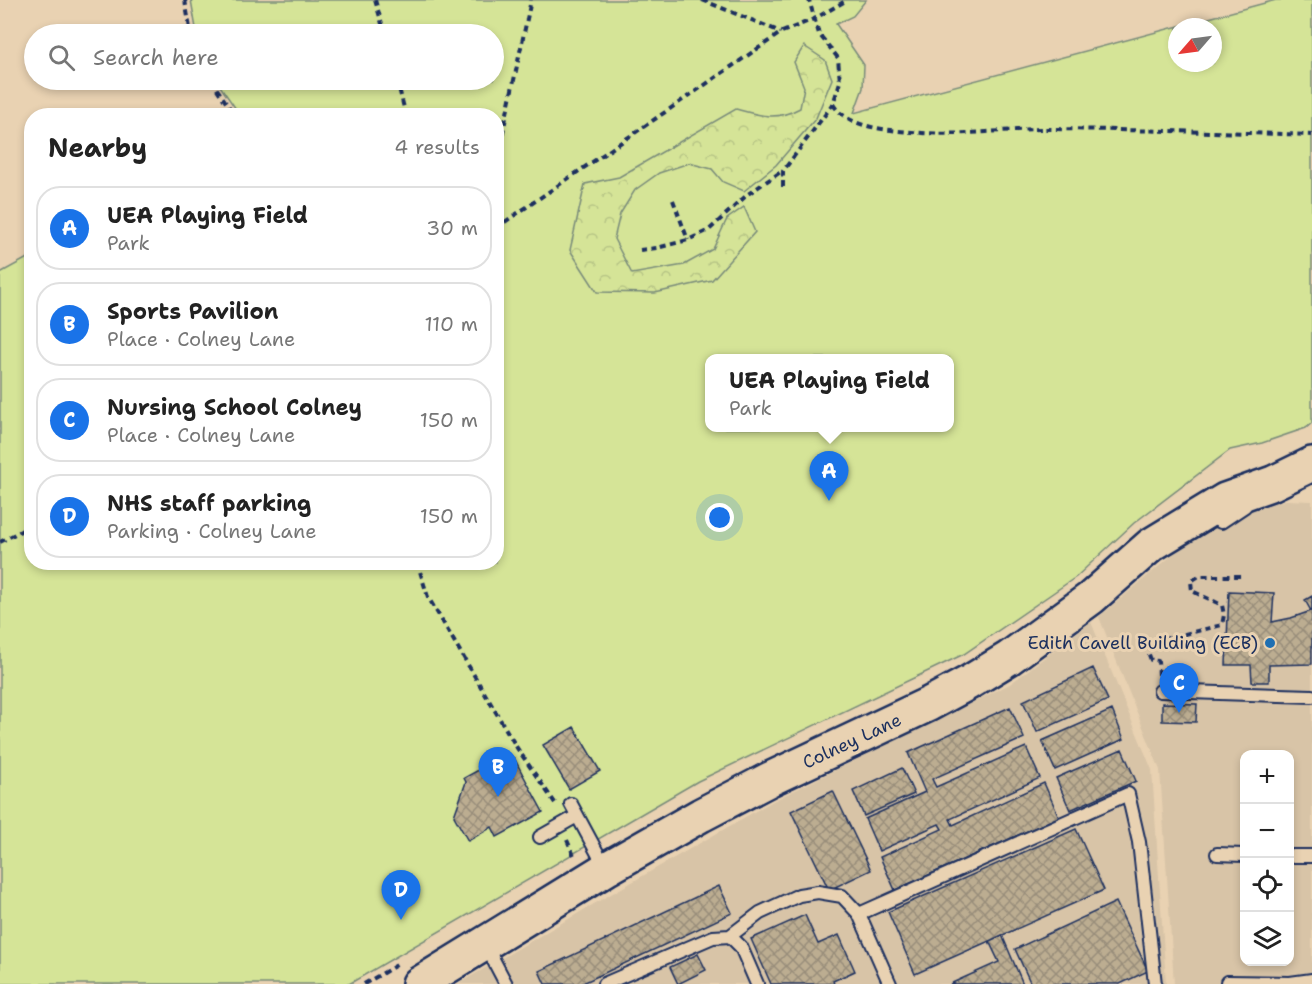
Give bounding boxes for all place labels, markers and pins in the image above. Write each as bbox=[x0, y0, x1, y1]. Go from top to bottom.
pin: A bbox=[810, 452, 848, 501]
place label: Edith Cavell Building (ECB) bbox=[1028, 631, 1258, 655]
marker: Edith Cavell Building (ECB) bbox=[1263, 636, 1277, 650]
pin: C bbox=[1160, 664, 1198, 713]
pin: B bbox=[478, 748, 518, 797]
pin: D bbox=[382, 870, 420, 920]

